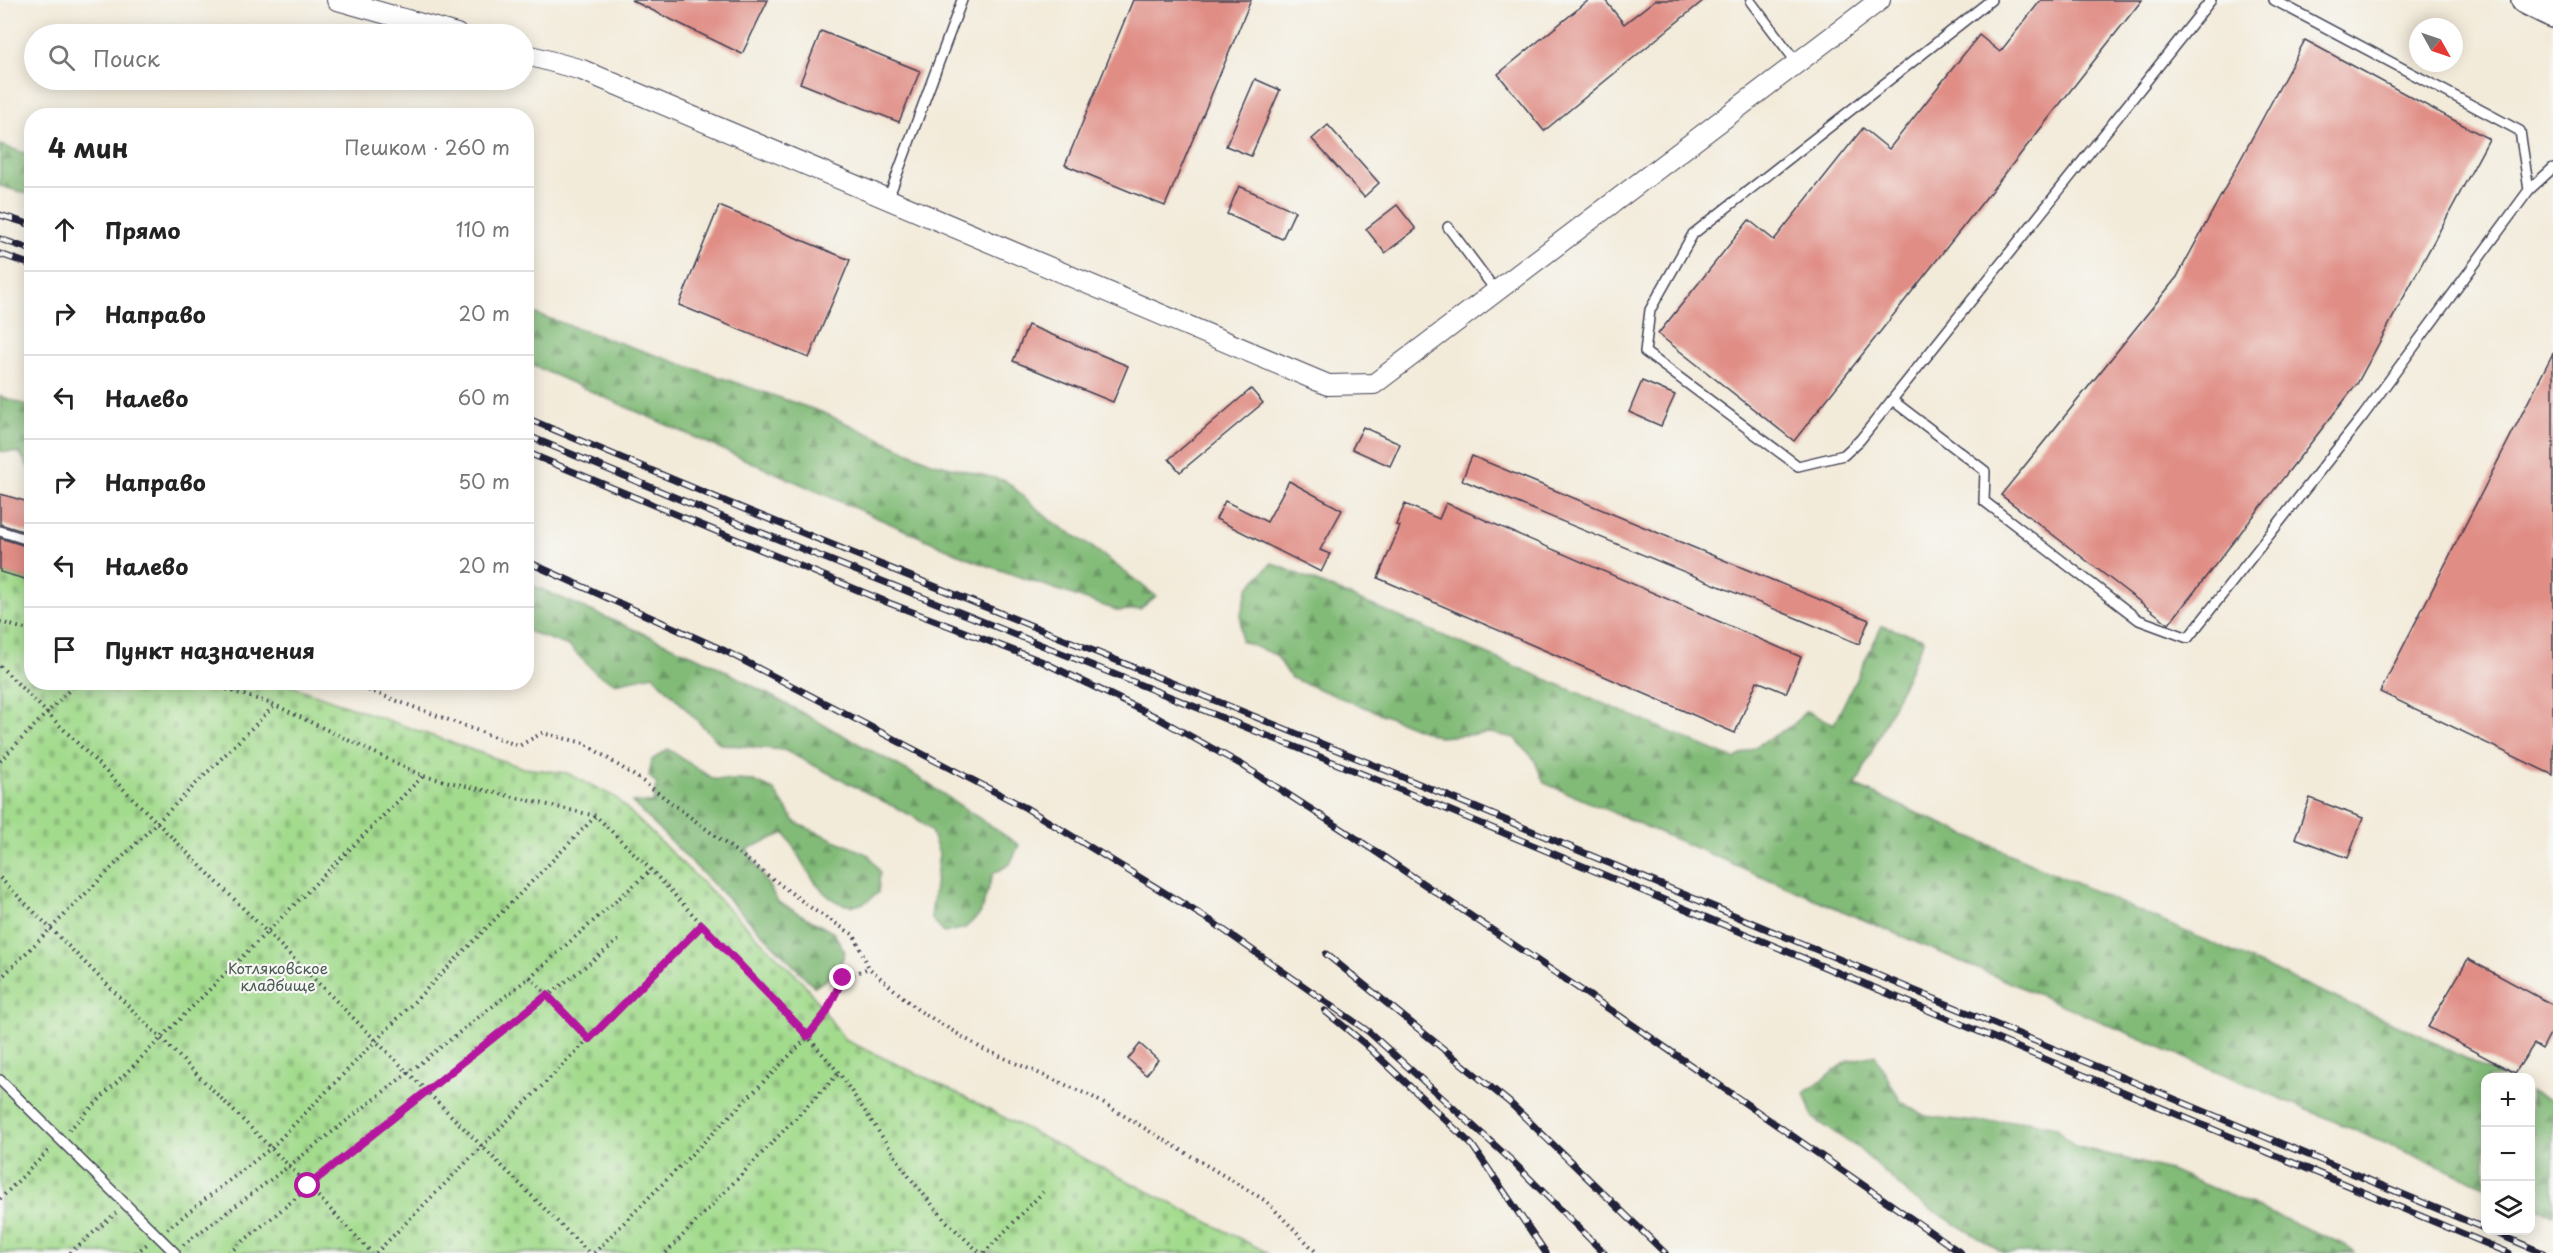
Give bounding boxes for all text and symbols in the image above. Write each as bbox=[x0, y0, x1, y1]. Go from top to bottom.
north arrow bbox=[2409, 18, 2463, 72]
search box bbox=[24, 24, 534, 90]
icon: search bbox=[45, 41, 78, 74]
text: Поиск bbox=[93, 41, 160, 74]
text: 4 мин bbox=[48, 128, 129, 167]
text: Пешком · 260 m bbox=[344, 132, 510, 162]
icon: ahead bbox=[48, 213, 81, 246]
text: Прямо bbox=[105, 213, 180, 246]
text: 110 m bbox=[456, 214, 510, 244]
icon: right bbox=[48, 297, 81, 330]
text: Направо bbox=[105, 297, 206, 330]
text: 20 m bbox=[458, 298, 510, 328]
icon: left bbox=[48, 381, 81, 414]
text: Налево bbox=[105, 381, 188, 414]
text: 60 m bbox=[458, 382, 510, 412]
icon: right bbox=[48, 465, 81, 498]
text: Направо bbox=[105, 465, 206, 498]
text: 50 m bbox=[458, 466, 510, 496]
icon: left bbox=[48, 549, 81, 582]
text: Налево bbox=[105, 549, 188, 582]
text: 20 m bbox=[458, 550, 510, 580]
icon: arrive bbox=[48, 633, 81, 666]
text: Пункт назначения bbox=[105, 633, 315, 666]
park label: Котляковское кладбище bbox=[228, 956, 328, 996]
route end bbox=[829, 964, 855, 990]
map controls bbox=[2481, 1073, 2535, 1235]
button: + bbox=[2481, 1073, 2535, 1127]
button: − bbox=[2481, 1127, 2535, 1181]
route start bbox=[294, 1172, 320, 1198]
button: layers bbox=[2481, 1181, 2535, 1235]

